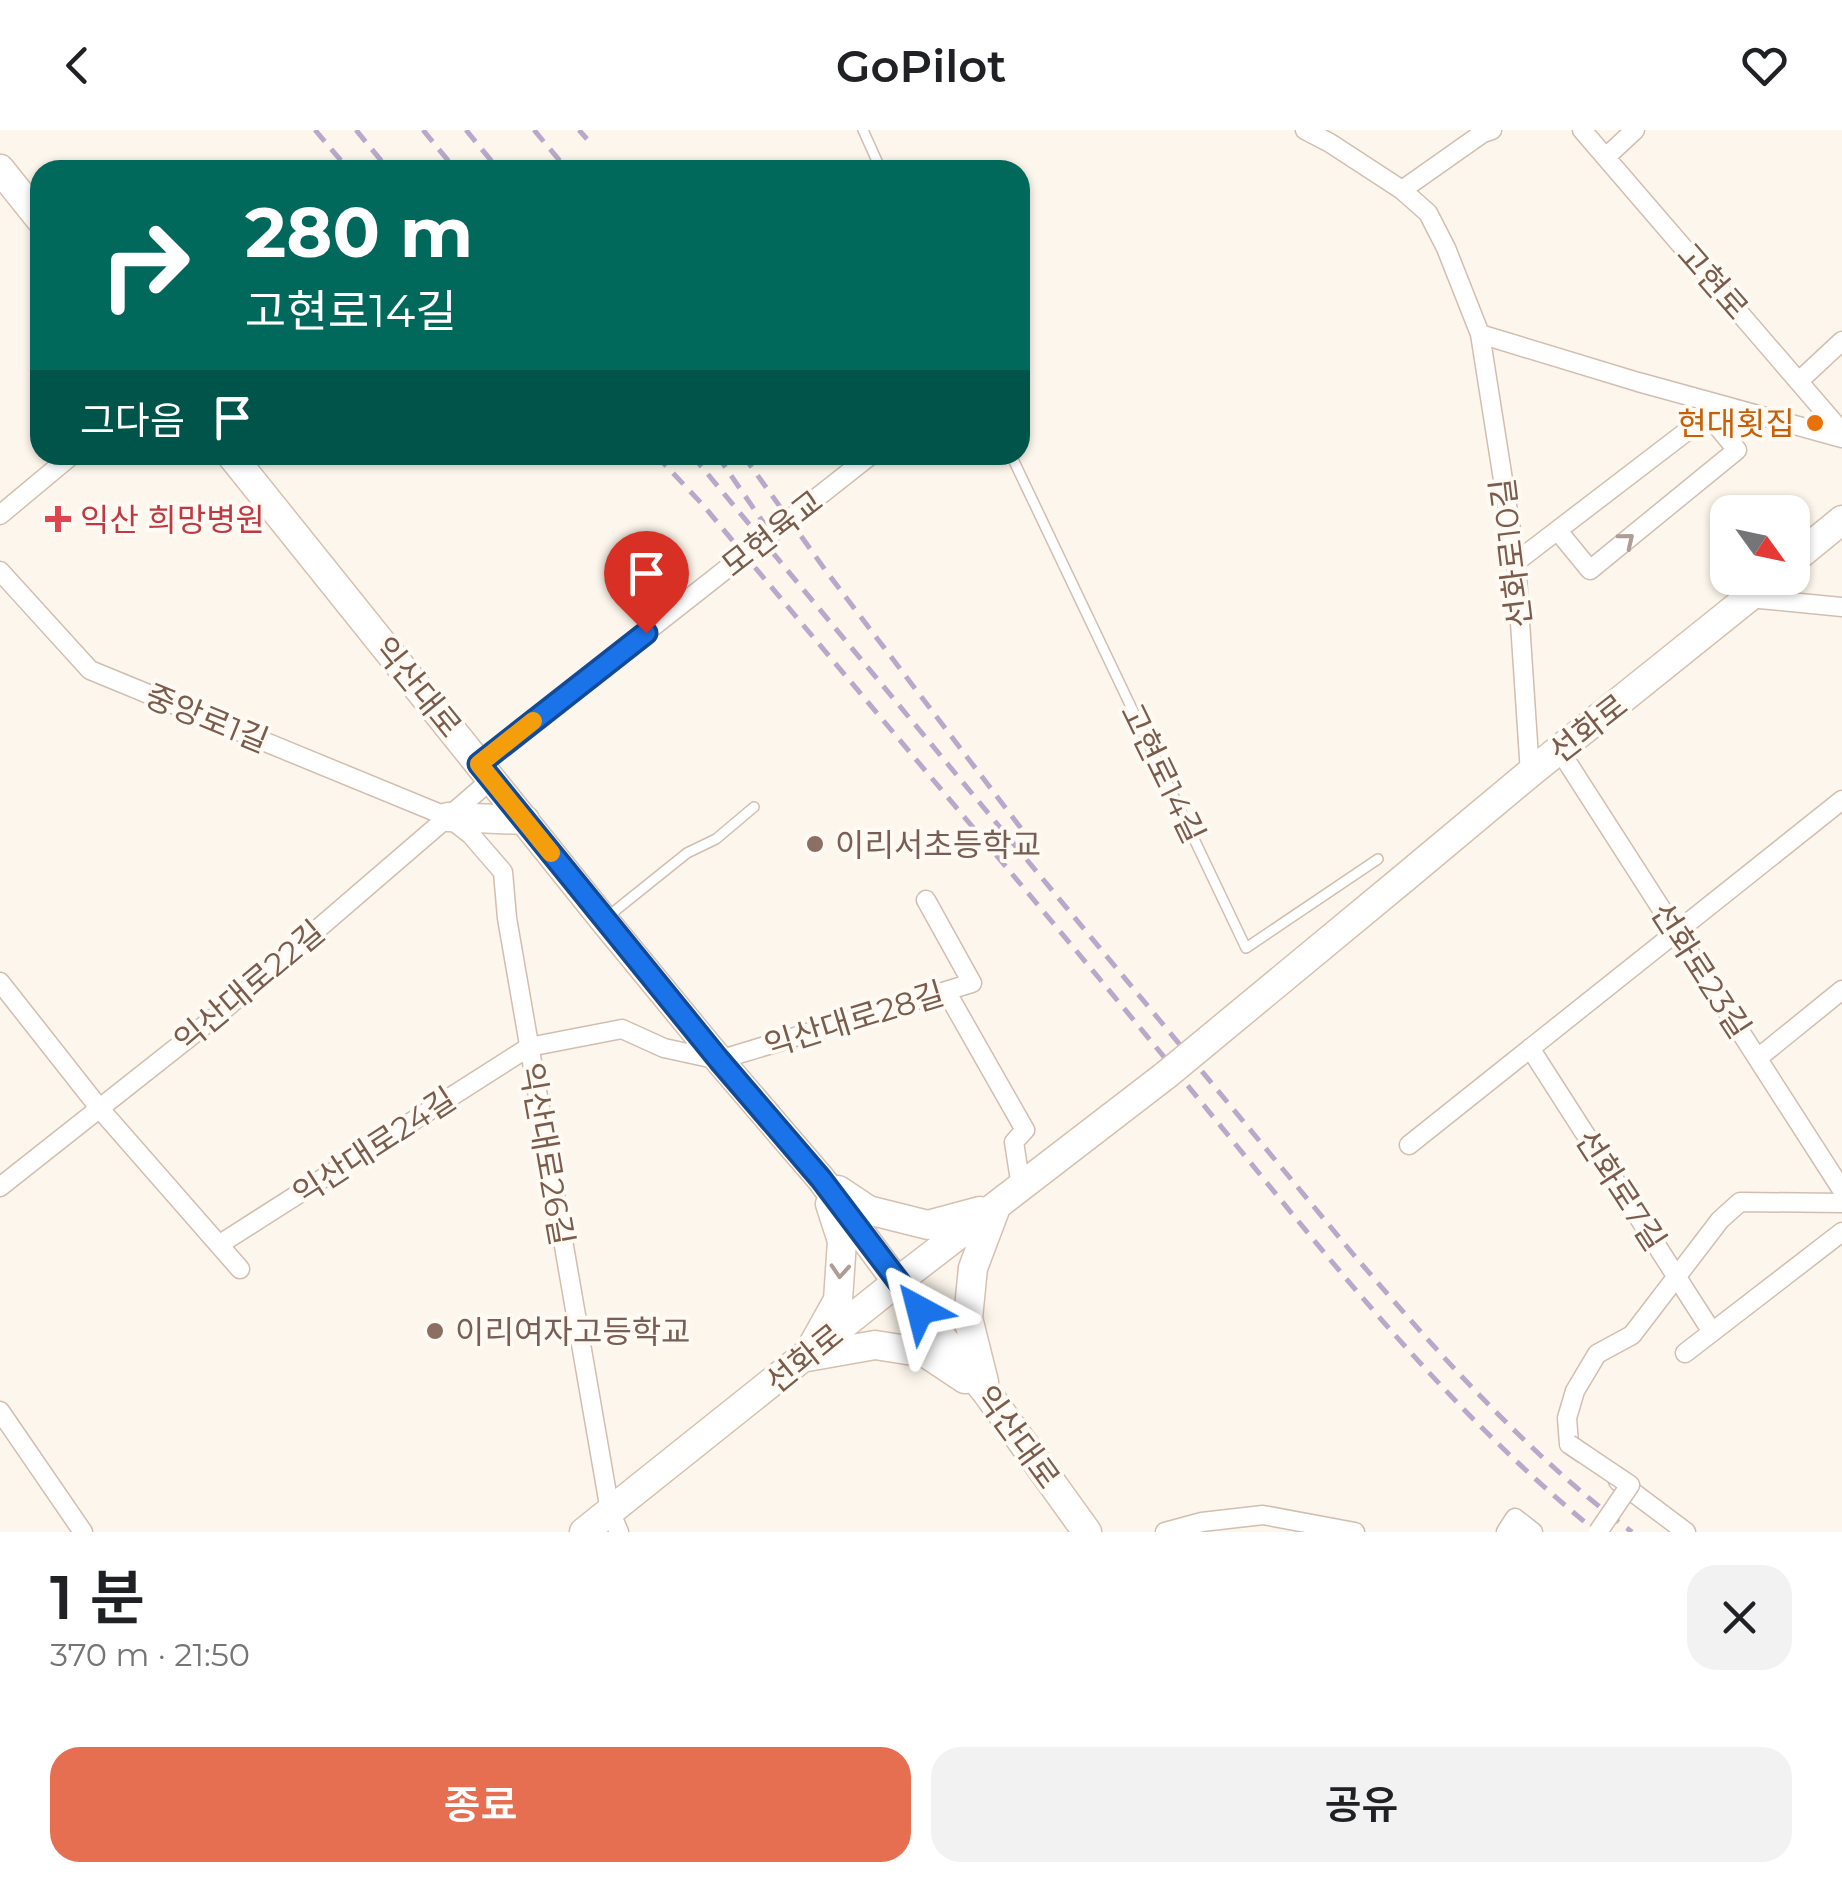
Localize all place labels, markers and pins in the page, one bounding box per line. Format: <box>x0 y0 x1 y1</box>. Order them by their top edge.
place label: 현대횟집 <box>1677 404 1795 443</box>
marker: 현대횟집 <box>1804 412 1826 434</box>
place label: 익산 희망병원 <box>80 500 265 539</box>
marker: 익산 희망병원 <box>45 506 71 532</box>
pin <box>604 531 689 634</box>
place label: 이리서초등학교 <box>835 825 1041 864</box>
marker: 이리서초등학교 <box>804 833 826 855</box>
place label: 이리여자고등학교 <box>455 1312 691 1351</box>
marker: 이리여자고등학교 <box>424 1320 446 1342</box>

